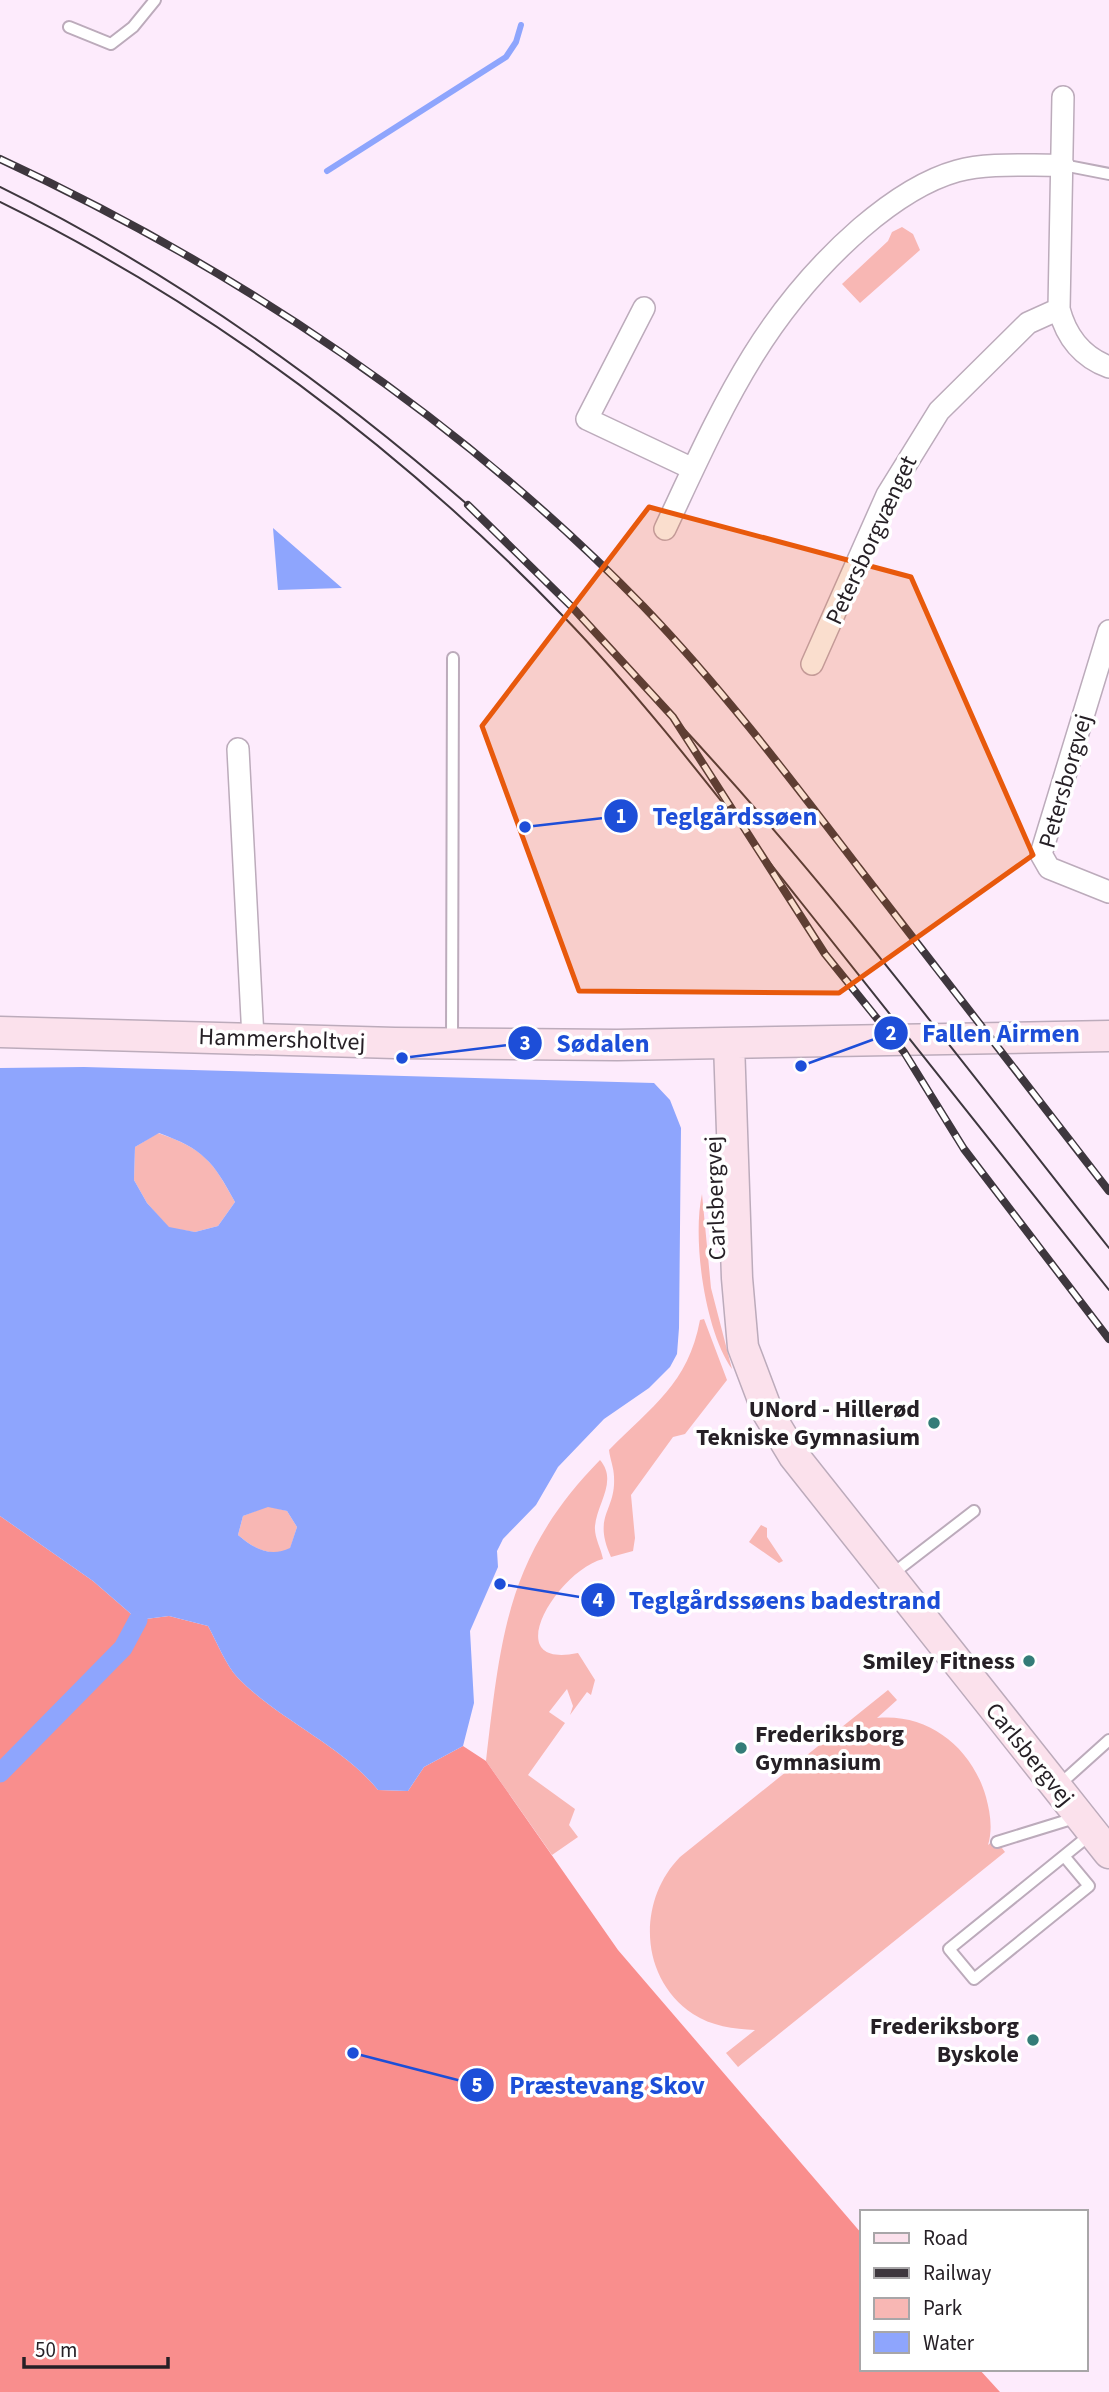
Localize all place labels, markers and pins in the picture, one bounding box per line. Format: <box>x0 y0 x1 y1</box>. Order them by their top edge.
callout: Teglgårdssøen <box>603 793 831 840</box>
callout: Fallen Airmen <box>873 1009 1094 1056</box>
callout: Sødalen <box>508 1019 664 1066</box>
place label: UNord - Hillerød Tekniske Gymnasium <box>696 1392 920 1455</box>
marker: UNord - Hillerød Tekniske Gymnasium <box>926 1415 942 1431</box>
callout: Teglgårdssøens badestrand <box>580 1576 956 1623</box>
place label: Smiley Fitness <box>862 1644 1015 1679</box>
marker: Smiley Fitness <box>1021 1653 1037 1669</box>
place label: Frederiksborg Gymnasium <box>755 1717 904 1780</box>
marker: Frederiksborg Gymnasium <box>733 1740 749 1756</box>
place label: Frederiksborg Byskole <box>870 2009 1019 2072</box>
marker: Frederiksborg Byskole <box>1025 2032 1041 2048</box>
callout: Præstevang Skov <box>460 2062 719 2109</box>

